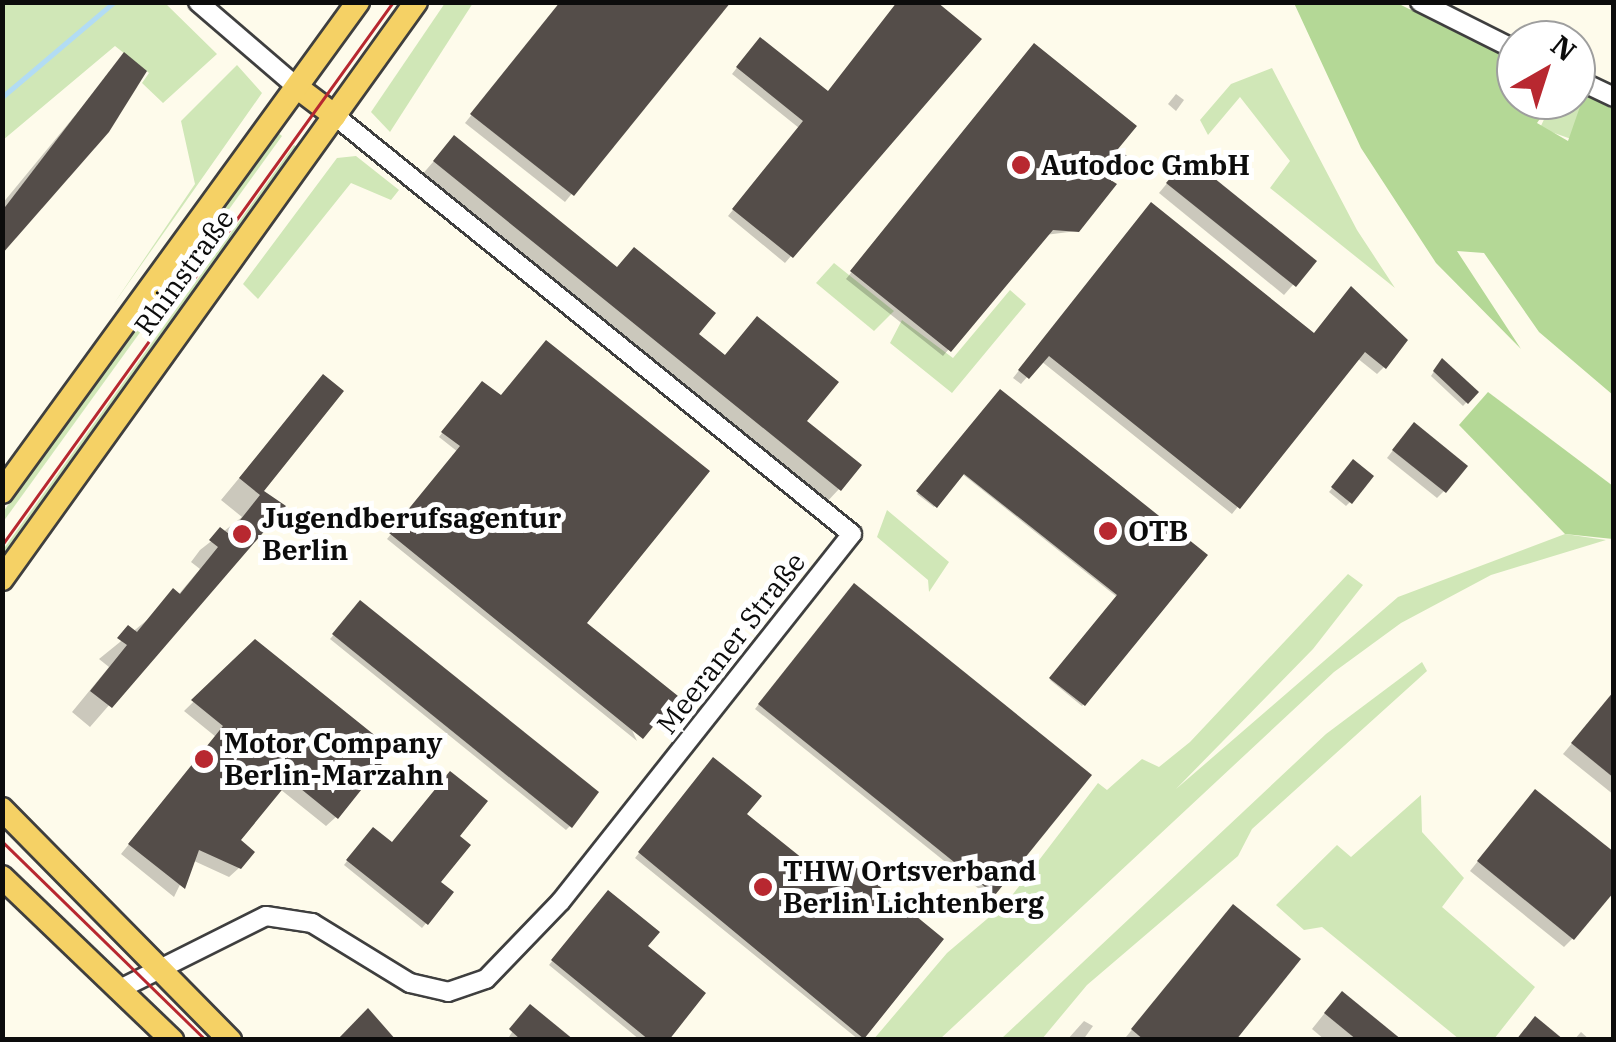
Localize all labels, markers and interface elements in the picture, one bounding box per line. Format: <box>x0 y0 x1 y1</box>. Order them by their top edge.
north arrow <box>1496 20 1596 120</box>
text: N <box>1544 27 1584 69</box>
place label: Autodoc GmbH <box>1041 148 1250 182</box>
marker: Autodoc GmbH <box>1010 154 1032 176</box>
street label: Rhinstraße <box>127 203 241 341</box>
place label: Jugendberufsagentur Berlin <box>262 501 561 567</box>
place label: OTB <box>1128 514 1188 548</box>
marker: OTB <box>1097 520 1119 542</box>
marker: Jugendberufsagentur Berlin <box>231 523 253 545</box>
street label: Meeraner Straße <box>650 546 812 740</box>
place label: Motor Company Berlin-Marzahn <box>224 726 444 792</box>
marker: Motor Company Berlin-Marzahn <box>193 748 215 770</box>
place label: THW Ortsverband Berlin Lichtenberg <box>783 854 1044 920</box>
marker: THW Ortsverband Berlin Lichtenberg <box>752 876 774 898</box>

